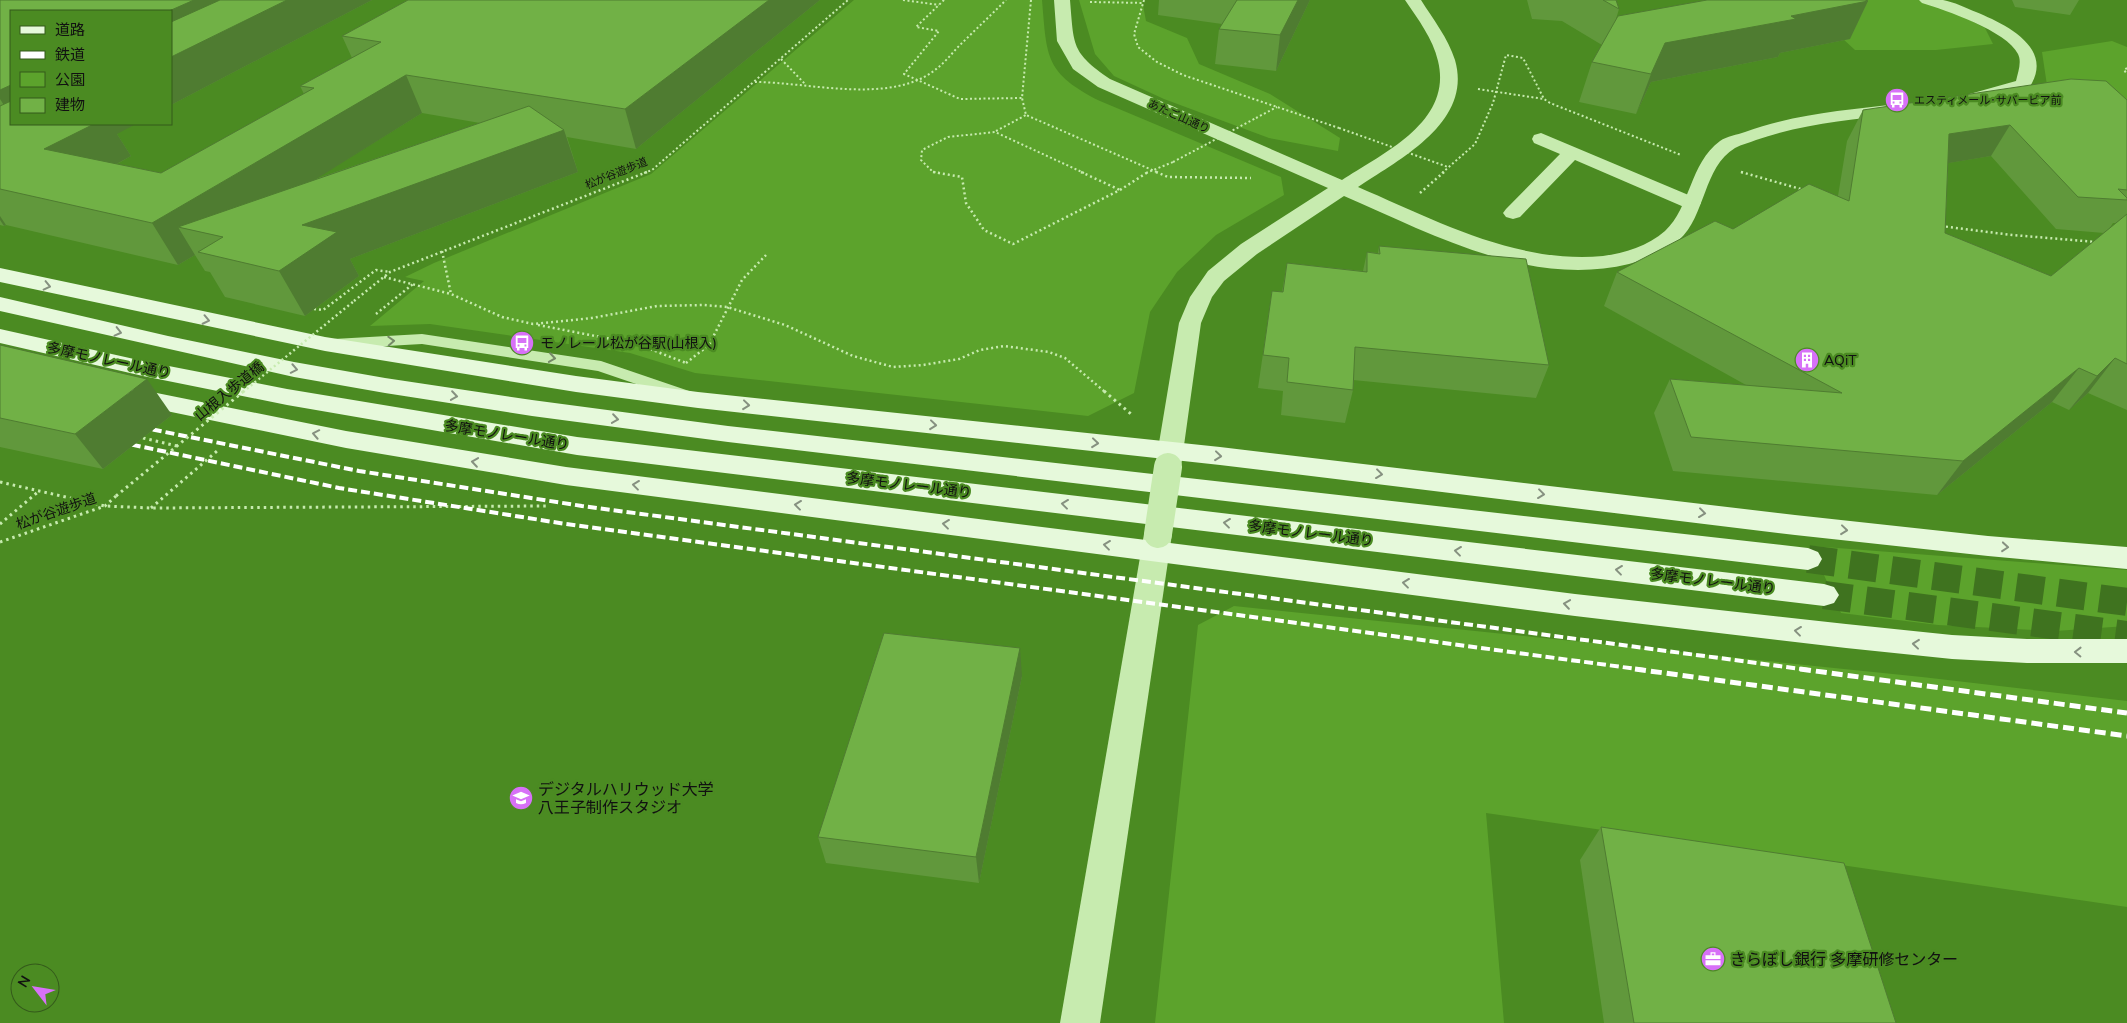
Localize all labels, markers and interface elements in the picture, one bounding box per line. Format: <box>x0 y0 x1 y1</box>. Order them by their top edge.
legend <box>10 10 172 125</box>
text: 道路 <box>55 20 85 39</box>
text: 鉄道 <box>55 45 85 64</box>
text: 公園 <box>55 70 85 89</box>
bus stop icon: エスティメール･サバービア前 <box>1884 87 1910 113</box>
place label: エスティメール･サバービア前 <box>1914 93 2061 107</box>
text: 建物 <box>55 95 85 114</box>
street label: あたご山通り <box>1146 96 1212 136</box>
street label: 松が谷遊歩道 <box>583 154 649 192</box>
one-way arrow <box>43 280 52 291</box>
one-way arrow <box>202 314 211 324</box>
one-way arrow <box>113 326 122 337</box>
bus stop icon: モノレール松が谷駅(山根入) <box>509 330 535 356</box>
place label: モノレール松が谷駅(山根入) <box>540 334 717 352</box>
one-way arrow <box>387 335 395 346</box>
street label: 多摩モノレール通り <box>46 338 172 382</box>
building icon: AQiT <box>1794 347 1820 373</box>
place label: AQiT <box>1824 351 1857 369</box>
one-way arrow <box>548 353 557 363</box>
street label: 山根入歩道橋 <box>191 358 267 424</box>
one-way arrow <box>289 364 298 374</box>
one-way arrow <box>450 390 458 401</box>
one-way arrow <box>743 399 751 410</box>
one-way arrow <box>611 413 619 424</box>
street label: 多摩モノレール通り <box>443 416 571 454</box>
one-way arrow <box>930 419 938 430</box>
one-way arrow <box>311 429 320 440</box>
one-way arrow <box>1091 437 1099 448</box>
one-way arrow <box>1214 450 1222 461</box>
one-way arrow <box>471 458 480 468</box>
street label: 多摩モノレール通り <box>845 468 973 502</box>
one-way arrow <box>1376 468 1384 479</box>
one-way arrow <box>632 480 640 491</box>
one-way arrow <box>1537 488 1545 499</box>
street label: 松が谷遊歩道 <box>13 489 99 533</box>
one-way arrow <box>1061 499 1069 510</box>
one-way arrow <box>793 500 801 511</box>
one-way arrow <box>1698 507 1706 518</box>
street label: 多摩モノレール通り <box>1247 516 1375 550</box>
one-way arrow <box>1222 518 1230 529</box>
one-way arrow <box>942 519 950 530</box>
one-way arrow <box>1840 524 1848 535</box>
one-way arrow <box>1103 540 1111 551</box>
one-way arrow <box>2002 542 2010 553</box>
one-way arrow <box>1453 546 1461 557</box>
street label: 多摩モノレール通り <box>1649 564 1777 598</box>
one-way arrow <box>1615 565 1623 576</box>
one-way arrow <box>1401 578 1410 588</box>
one-way arrow <box>1562 599 1570 610</box>
one-way arrow <box>1793 626 1801 637</box>
one-way arrow <box>1912 639 1920 650</box>
one-way arrow <box>2074 647 2082 657</box>
place label: デジタルハリウッド大学 八王子制作スタジオ <box>538 779 714 817</box>
school or university icon: デジタルハリウッド大学 八王子制作スタジオ <box>508 785 534 811</box>
office icon: きらぼし銀行 多摩研修センター <box>1700 946 1726 972</box>
place label: きらぼし銀行 多摩研修センター <box>1730 949 1958 969</box>
north arrow <box>10 963 60 1013</box>
text: N <box>13 972 34 990</box>

